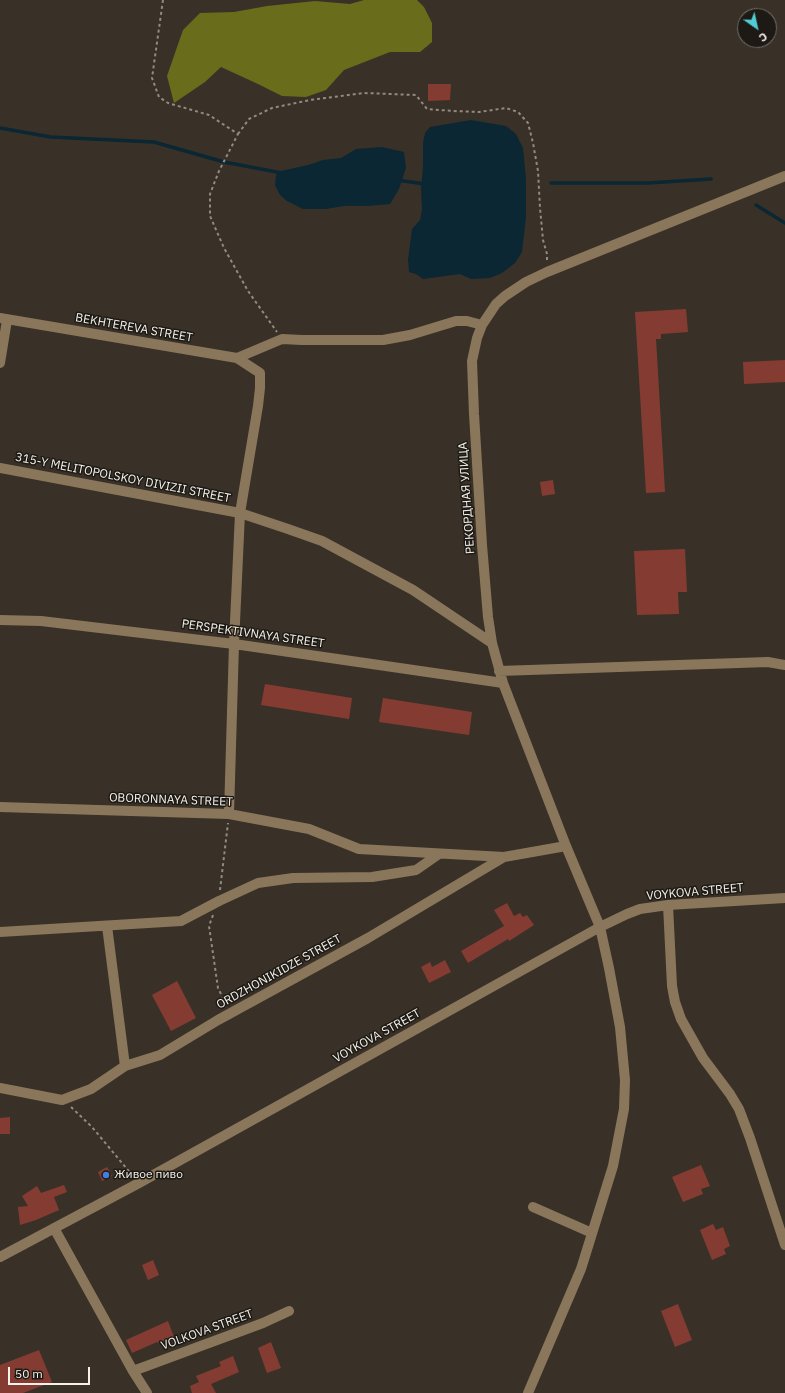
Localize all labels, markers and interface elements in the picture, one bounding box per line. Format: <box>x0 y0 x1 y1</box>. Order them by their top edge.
north arrow <box>737 8 777 48</box>
text: С <box>756 29 770 45</box>
street label: BEKHTEREVA STREET <box>74 311 194 345</box>
street label: РЕКОРДНАЯ УЛИЦА <box>456 442 478 554</box>
street label: 315-Y MELITOPOLSKOY DIVIZII STREET <box>14 450 232 506</box>
street label: PERSPEKTIVNAYA STREET <box>181 617 325 651</box>
street label: OBORONNAYA STREET <box>109 791 233 809</box>
street label: VOYKOVA STREET <box>646 881 744 903</box>
street label: ORDZHONIKIDZE STREET <box>214 932 344 1012</box>
street label: VOYKOVA STREET <box>331 1006 423 1066</box>
place label: Живое пиво <box>114 1168 183 1182</box>
marker: Живое пиво <box>101 1170 111 1180</box>
street label: VOLKOVA STREET <box>159 1307 255 1353</box>
scale bar <box>10 1359 92 1385</box>
text: 50 m <box>15 1366 43 1381</box>

